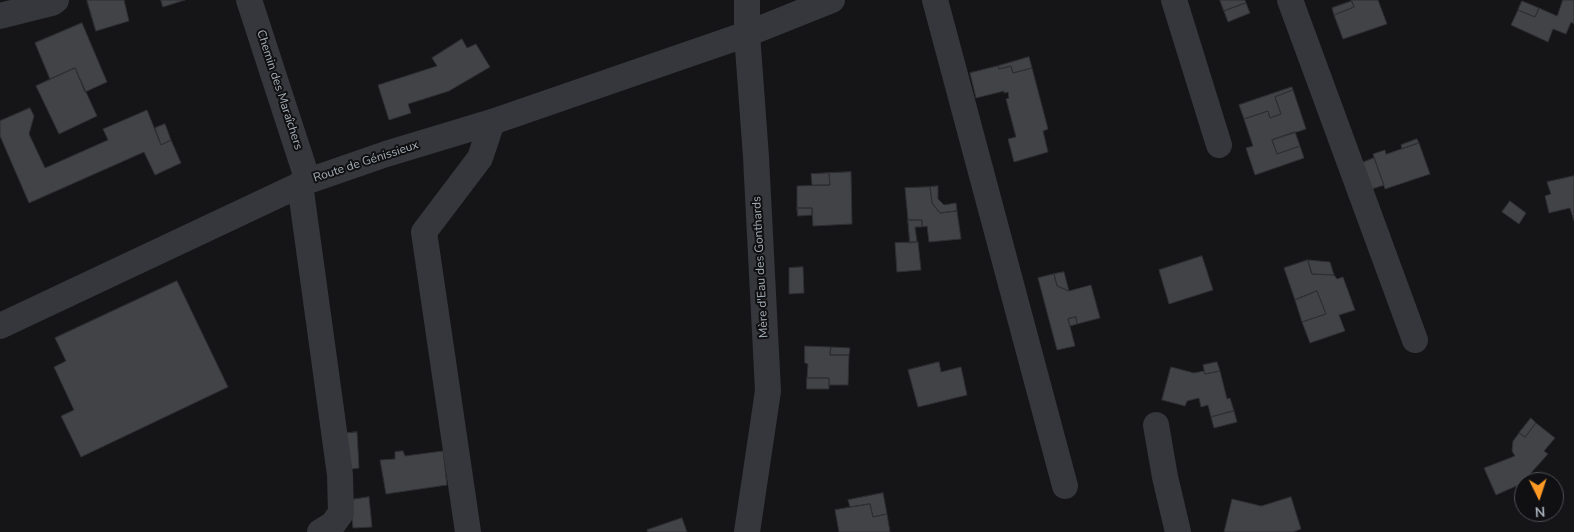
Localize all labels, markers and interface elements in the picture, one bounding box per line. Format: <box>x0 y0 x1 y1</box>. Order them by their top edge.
street label: Chemin des Maraîchers <box>253 28 305 152</box>
street label: Route de Génissieux <box>312 138 420 186</box>
street label: Mère d'Eau des Gonthards <box>750 196 772 338</box>
north arrow <box>1514 472 1564 522</box>
text: N <box>1534 502 1546 521</box>

